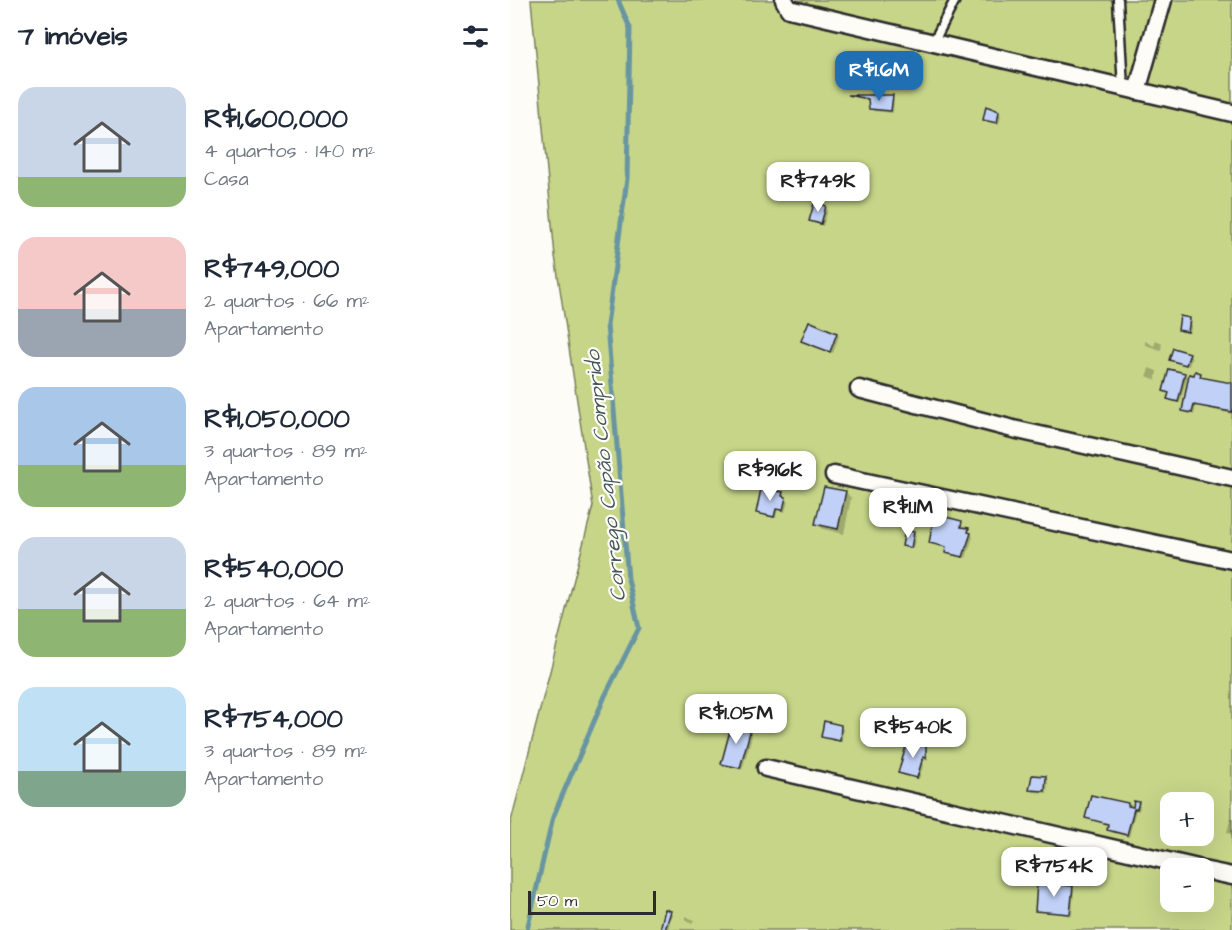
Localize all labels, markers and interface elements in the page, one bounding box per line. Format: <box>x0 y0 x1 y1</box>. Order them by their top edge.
text: 7 imóveis <box>18 18 128 54</box>
icon: filters <box>459 20 492 53</box>
pin: R$1.6M <box>830 51 928 102</box>
text: R$1.6M <box>849 56 909 84</box>
text: R$1,600,000 <box>204 101 348 137</box>
icon: home <box>66 111 138 183</box>
text: 4 quartos · 140 m² <box>204 137 375 165</box>
pin: R$749K <box>769 162 867 213</box>
text: Casa <box>204 165 249 193</box>
text: R$749K <box>781 167 855 195</box>
text: R$749,000 <box>204 251 339 287</box>
icon: home <box>66 261 138 333</box>
text: 2 quartos · 66 m² <box>204 287 369 315</box>
text: Apartamento <box>204 315 323 343</box>
water label: Corrego Capão Comprido <box>578 347 634 603</box>
text: R$1,050,000 <box>204 401 350 437</box>
icon: home <box>66 411 138 483</box>
text: 3 quartos · 89 m² <box>204 437 367 465</box>
pin: R$916K <box>721 451 819 502</box>
text: R$916K <box>738 456 802 484</box>
text: Apartamento <box>204 465 323 493</box>
pin: R$1.1M <box>859 488 957 539</box>
text: R$1.1M <box>883 493 933 521</box>
text: R$540,000 <box>204 551 343 587</box>
icon: home <box>66 561 138 633</box>
text: 2 quartos · 64 m² <box>204 587 371 615</box>
text: Apartamento <box>204 615 323 643</box>
pin: R$1.05M <box>681 694 791 745</box>
text: R$1.05M <box>699 699 773 727</box>
text: R$754,000 <box>204 701 343 737</box>
pin: R$540K <box>864 708 962 759</box>
icon: home <box>66 711 138 783</box>
text: R$540K <box>874 713 952 741</box>
text: 3 quartos · 89 m² <box>204 737 367 765</box>
text: Apartamento <box>204 765 323 793</box>
map controls <box>1160 792 1214 912</box>
button: + <box>1160 792 1214 846</box>
pin: R$754K <box>1005 847 1103 898</box>
text: R$754K <box>1015 852 1093 880</box>
button: − <box>1160 858 1214 912</box>
scale bar <box>528 888 656 916</box>
text: 50 m <box>537 890 577 912</box>

